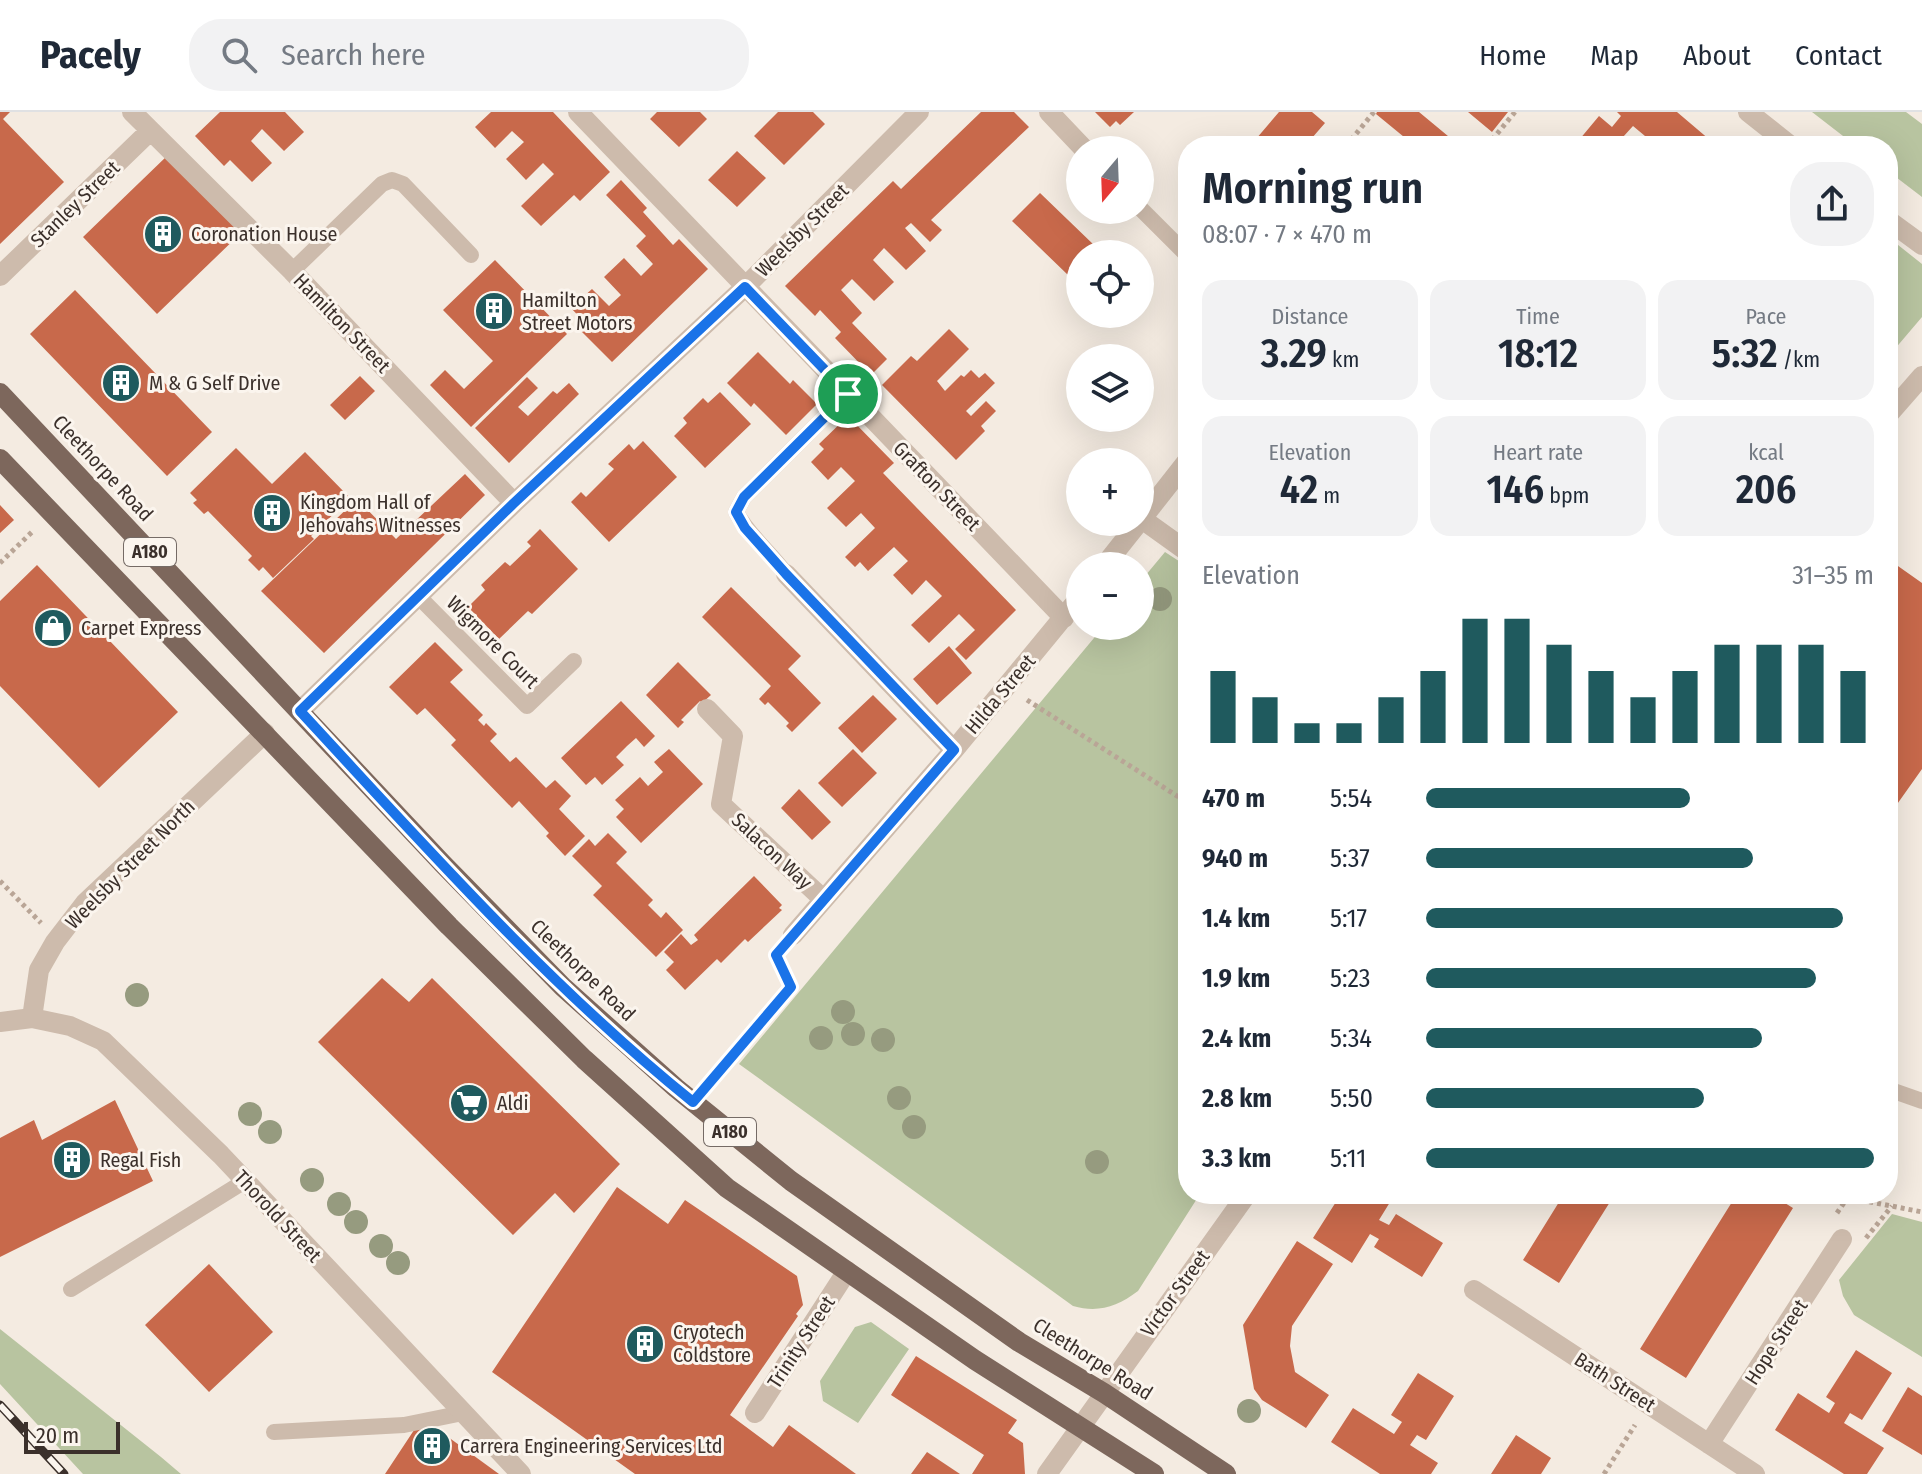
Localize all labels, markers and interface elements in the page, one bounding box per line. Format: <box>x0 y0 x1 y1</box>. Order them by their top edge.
search box <box>189 19 749 91</box>
text: Pacely <box>40 32 141 78</box>
icon: search <box>217 33 261 77</box>
text: Search here <box>281 37 425 73</box>
text: Home <box>1479 39 1546 72</box>
text: Map <box>1590 39 1639 72</box>
text: About <box>1683 39 1751 72</box>
text: Contact <box>1795 39 1882 72</box>
north arrow <box>1066 136 1154 224</box>
map controls <box>1066 136 1154 640</box>
street label: Stanley Street <box>25 155 125 252</box>
text: Morning run <box>1202 162 1423 215</box>
button: share <box>1790 162 1874 246</box>
street label: Weelsby Street <box>750 178 854 282</box>
building icon: Coronation House <box>142 213 184 255</box>
text: 08:07 · 7 × 470 m <box>1202 219 1372 250</box>
place label: Coronation House <box>191 222 337 246</box>
button: locate <box>1066 240 1154 328</box>
street label: Hamilton Street <box>289 268 396 378</box>
place label: Hamilton Street Motors <box>522 288 633 335</box>
building icon: Hamilton Street Motors <box>473 290 515 332</box>
text: Distance <box>1271 303 1349 330</box>
text: Time <box>1516 303 1560 330</box>
text: Pace <box>1745 303 1787 330</box>
text: 3.29 <box>1261 330 1327 378</box>
text: 18:12 <box>1498 330 1578 378</box>
text: 5:32 <box>1712 330 1778 378</box>
button: layers <box>1066 344 1154 432</box>
text: km <box>1327 346 1359 373</box>
text: /km <box>1778 346 1820 373</box>
pin <box>814 360 882 428</box>
building icon: M & G Self Drive <box>100 362 142 404</box>
place label: M & G Self Drive <box>149 371 280 395</box>
icon: arrive <box>826 372 870 416</box>
street label: Cleethorpe Road <box>48 410 158 526</box>
street label: Grafton Street <box>888 436 986 536</box>
text: Elevation <box>1269 439 1351 466</box>
text: Heart rate <box>1493 439 1583 466</box>
text: kcal <box>1748 439 1784 466</box>
button: + <box>1066 448 1154 536</box>
text: 42 <box>1280 466 1318 514</box>
text: 146 <box>1486 466 1544 514</box>
text: 206 <box>1736 466 1796 514</box>
text: m <box>1318 482 1340 509</box>
text: bpm <box>1544 482 1590 509</box>
place label: Kingdom Hall of Jehovahs Witnesses <box>300 490 461 537</box>
building icon: Kingdom Hall of Jehovahs Witnesses <box>251 492 293 534</box>
road number: A180 <box>124 538 176 566</box>
button: − <box>1066 552 1154 640</box>
text: Elevation <box>1202 560 1300 591</box>
text: 31–35 m <box>1792 560 1874 591</box>
street label: Wigmore Court <box>442 591 544 693</box>
shop icon: Carpet Express <box>32 607 74 649</box>
place label: Carpet Express <box>81 616 201 640</box>
street label: Hilda Street <box>960 649 1041 739</box>
text: 470 m <box>1202 783 1265 814</box>
text: 5:54 <box>1330 783 1372 814</box>
street label: Weelsby Street North <box>60 794 200 934</box>
street label: Salacon Way <box>727 808 817 894</box>
text: 940 m <box>1202 843 1268 874</box>
text: 5:37 <box>1330 843 1370 874</box>
text: 1.4 km <box>1202 903 1270 934</box>
text: 5:17 <box>1330 903 1367 934</box>
street label: Cleethorpe Road <box>526 914 640 1026</box>
text: 1.9 km <box>1202 963 1270 994</box>
text: 5:23 <box>1330 963 1371 994</box>
text: 2.4 km <box>1202 1023 1271 1054</box>
text: 5:34 <box>1330 1023 1372 1054</box>
supermarket icon: Aldi <box>448 1082 490 1124</box>
text: 2.8 km <box>1202 1083 1272 1114</box>
text: 5:50 <box>1330 1083 1373 1114</box>
place label: Aldi <box>497 1091 528 1115</box>
road number: A180 <box>704 1118 756 1146</box>
building icon: Regal Fish <box>51 1139 93 1181</box>
text: 3.3 km <box>1202 1143 1271 1174</box>
text: 5:11 <box>1330 1143 1366 1174</box>
place label: Regal Fish <box>100 1148 181 1172</box>
street label: Thorold Street <box>229 1165 327 1267</box>
street label: Victor Street <box>1135 1245 1215 1341</box>
street label: Trinity Street <box>762 1291 840 1393</box>
street label: Hope Street <box>1740 1294 1813 1389</box>
street label: Cleethorpe Road <box>1029 1313 1157 1405</box>
place label: Cryotech Coldstore <box>673 1320 751 1367</box>
building icon: Cryotech Coldstore <box>624 1323 666 1365</box>
street label: Bath Street <box>1570 1347 1660 1417</box>
scale bar <box>24 1418 120 1454</box>
text: 20 m <box>36 1422 79 1449</box>
building icon: Carrera Engineering Services Ltd <box>411 1425 453 1467</box>
place label: Carrera Engineering Services Ltd <box>460 1434 722 1458</box>

